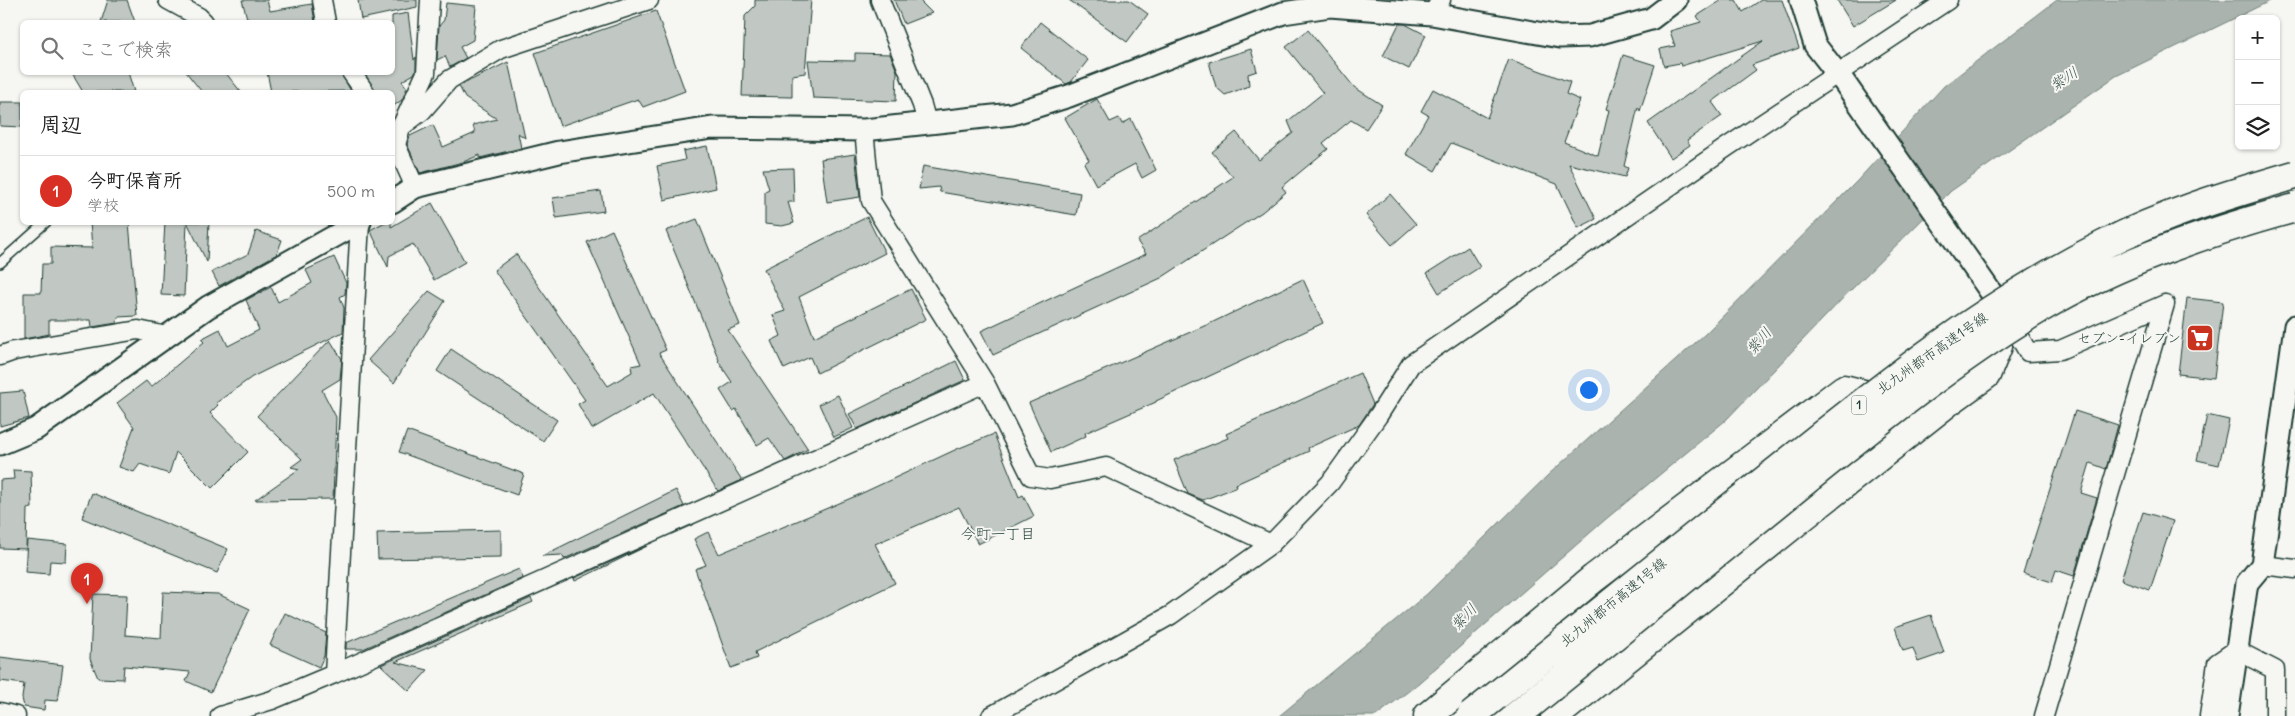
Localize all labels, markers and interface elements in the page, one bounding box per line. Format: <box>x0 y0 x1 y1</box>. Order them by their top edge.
map controls <box>2235 15 2280 150</box>
button: + <box>2235 15 2280 60</box>
search box <box>20 20 395 75</box>
icon: search <box>38 34 66 62</box>
text: ここで検索 <box>78 37 173 61</box>
button: − <box>2235 60 2280 105</box>
water label: 紫川 <box>2046 62 2081 95</box>
button: layers <box>2235 105 2280 150</box>
text: 周辺 <box>40 111 82 138</box>
text: 今町保育所 <box>87 168 182 192</box>
text: 1 <box>53 181 59 201</box>
text: 500 m <box>327 181 375 201</box>
text: 学校 <box>87 195 119 215</box>
street label: 北九州都市高速1号線 <box>1873 308 1991 398</box>
water label: 紫川 <box>1742 323 1776 358</box>
supermarket icon: セブン-イレブン <box>2185 323 2215 353</box>
place label: セブン-イレブン <box>2077 329 2181 347</box>
your location <box>1576 377 1602 403</box>
road number: 1 <box>1852 396 1866 414</box>
district label: 今町一丁目 <box>960 524 1036 543</box>
street label: 北九州都市高速1号線 <box>1556 554 1670 650</box>
pin: 1 <box>71 563 103 604</box>
water label: 紫川 <box>1446 599 1481 634</box>

